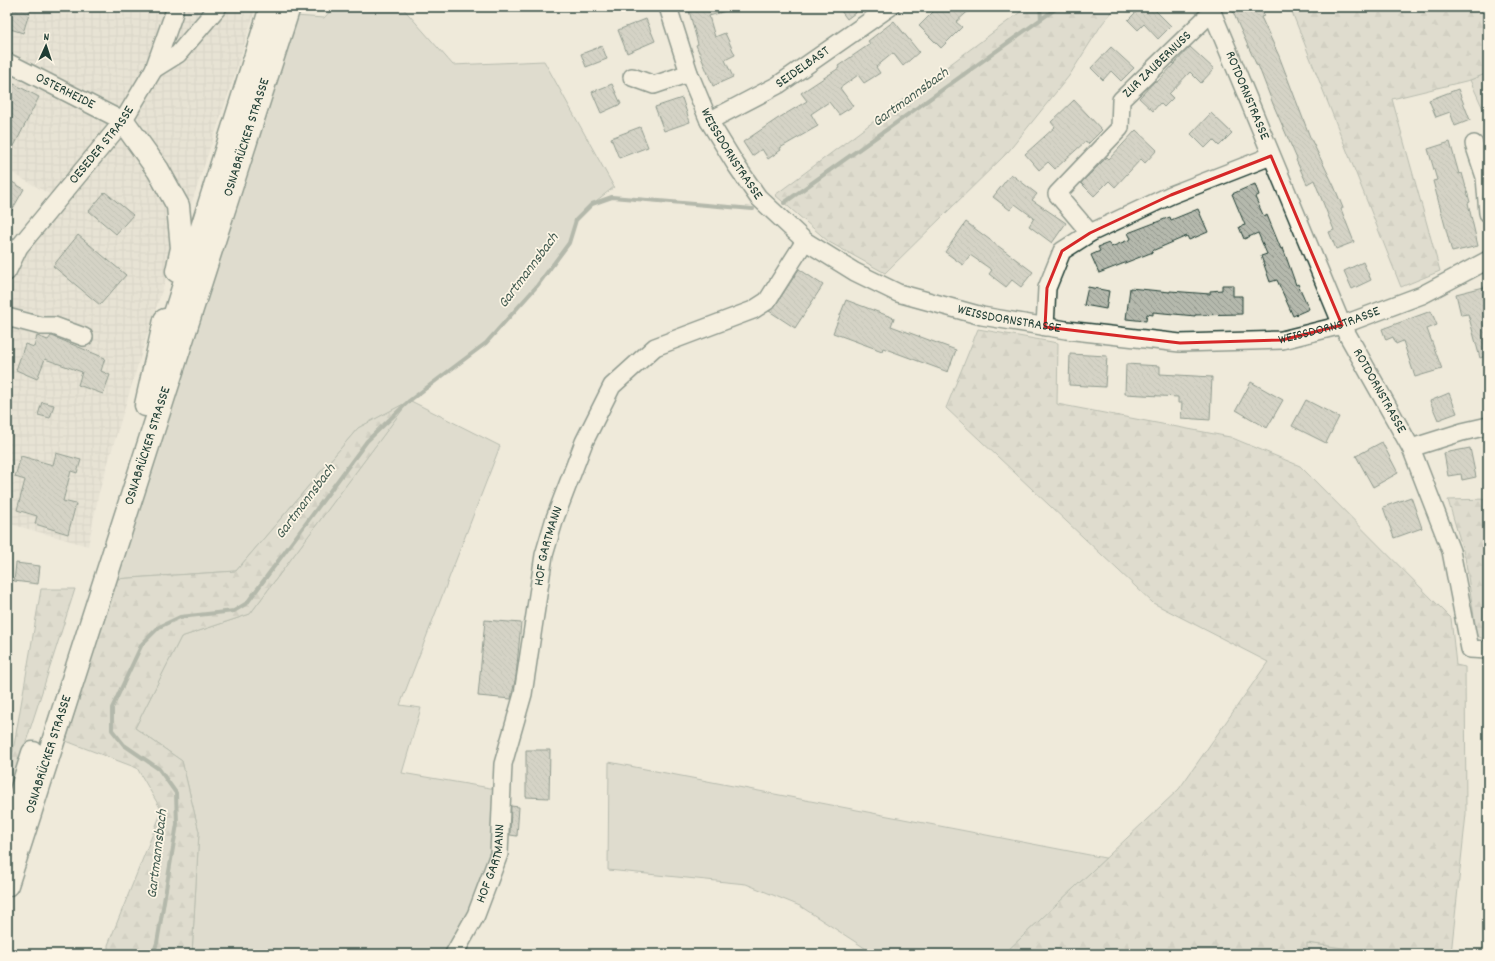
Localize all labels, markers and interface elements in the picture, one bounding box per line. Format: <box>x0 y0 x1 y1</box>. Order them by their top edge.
north arrow <box>26 26 66 66</box>
street label: ZUR ZAUBERNUSS <box>1118 27 1197 103</box>
text: N <box>43 30 50 46</box>
street label: SEIDELBAST <box>771 42 834 94</box>
street label: ROTDORNSTRASSE <box>1219 48 1274 144</box>
water label: Gartmannsbach <box>868 62 955 133</box>
street label: OSTERHEIDE <box>32 68 99 115</box>
street label: OSNABRÜCKER STRASSE <box>219 75 276 199</box>
street label: OESEDER STRASSE <box>64 102 140 189</box>
street label: WEISSDORNSTRASSE <box>695 105 768 205</box>
water label: Gartmannsbach <box>493 228 565 313</box>
street label: WEISSDORNSTRASSE <box>955 300 1063 339</box>
street label: WEISSDORNSTRASSE <box>1276 301 1383 351</box>
street label: ROTDORNSTRASSE <box>1347 345 1411 438</box>
street label: OSNABRÜCKER STRASSE <box>120 384 177 508</box>
water label: Gartmannsbach <box>270 459 342 544</box>
street label: HOF GARTMANN <box>529 503 569 587</box>
street label: OSNABRÜCKER STRASSE <box>21 692 77 816</box>
water label: Gartmannsbach <box>142 807 175 900</box>
street label: HOF GARTMANN <box>471 824 510 906</box>

